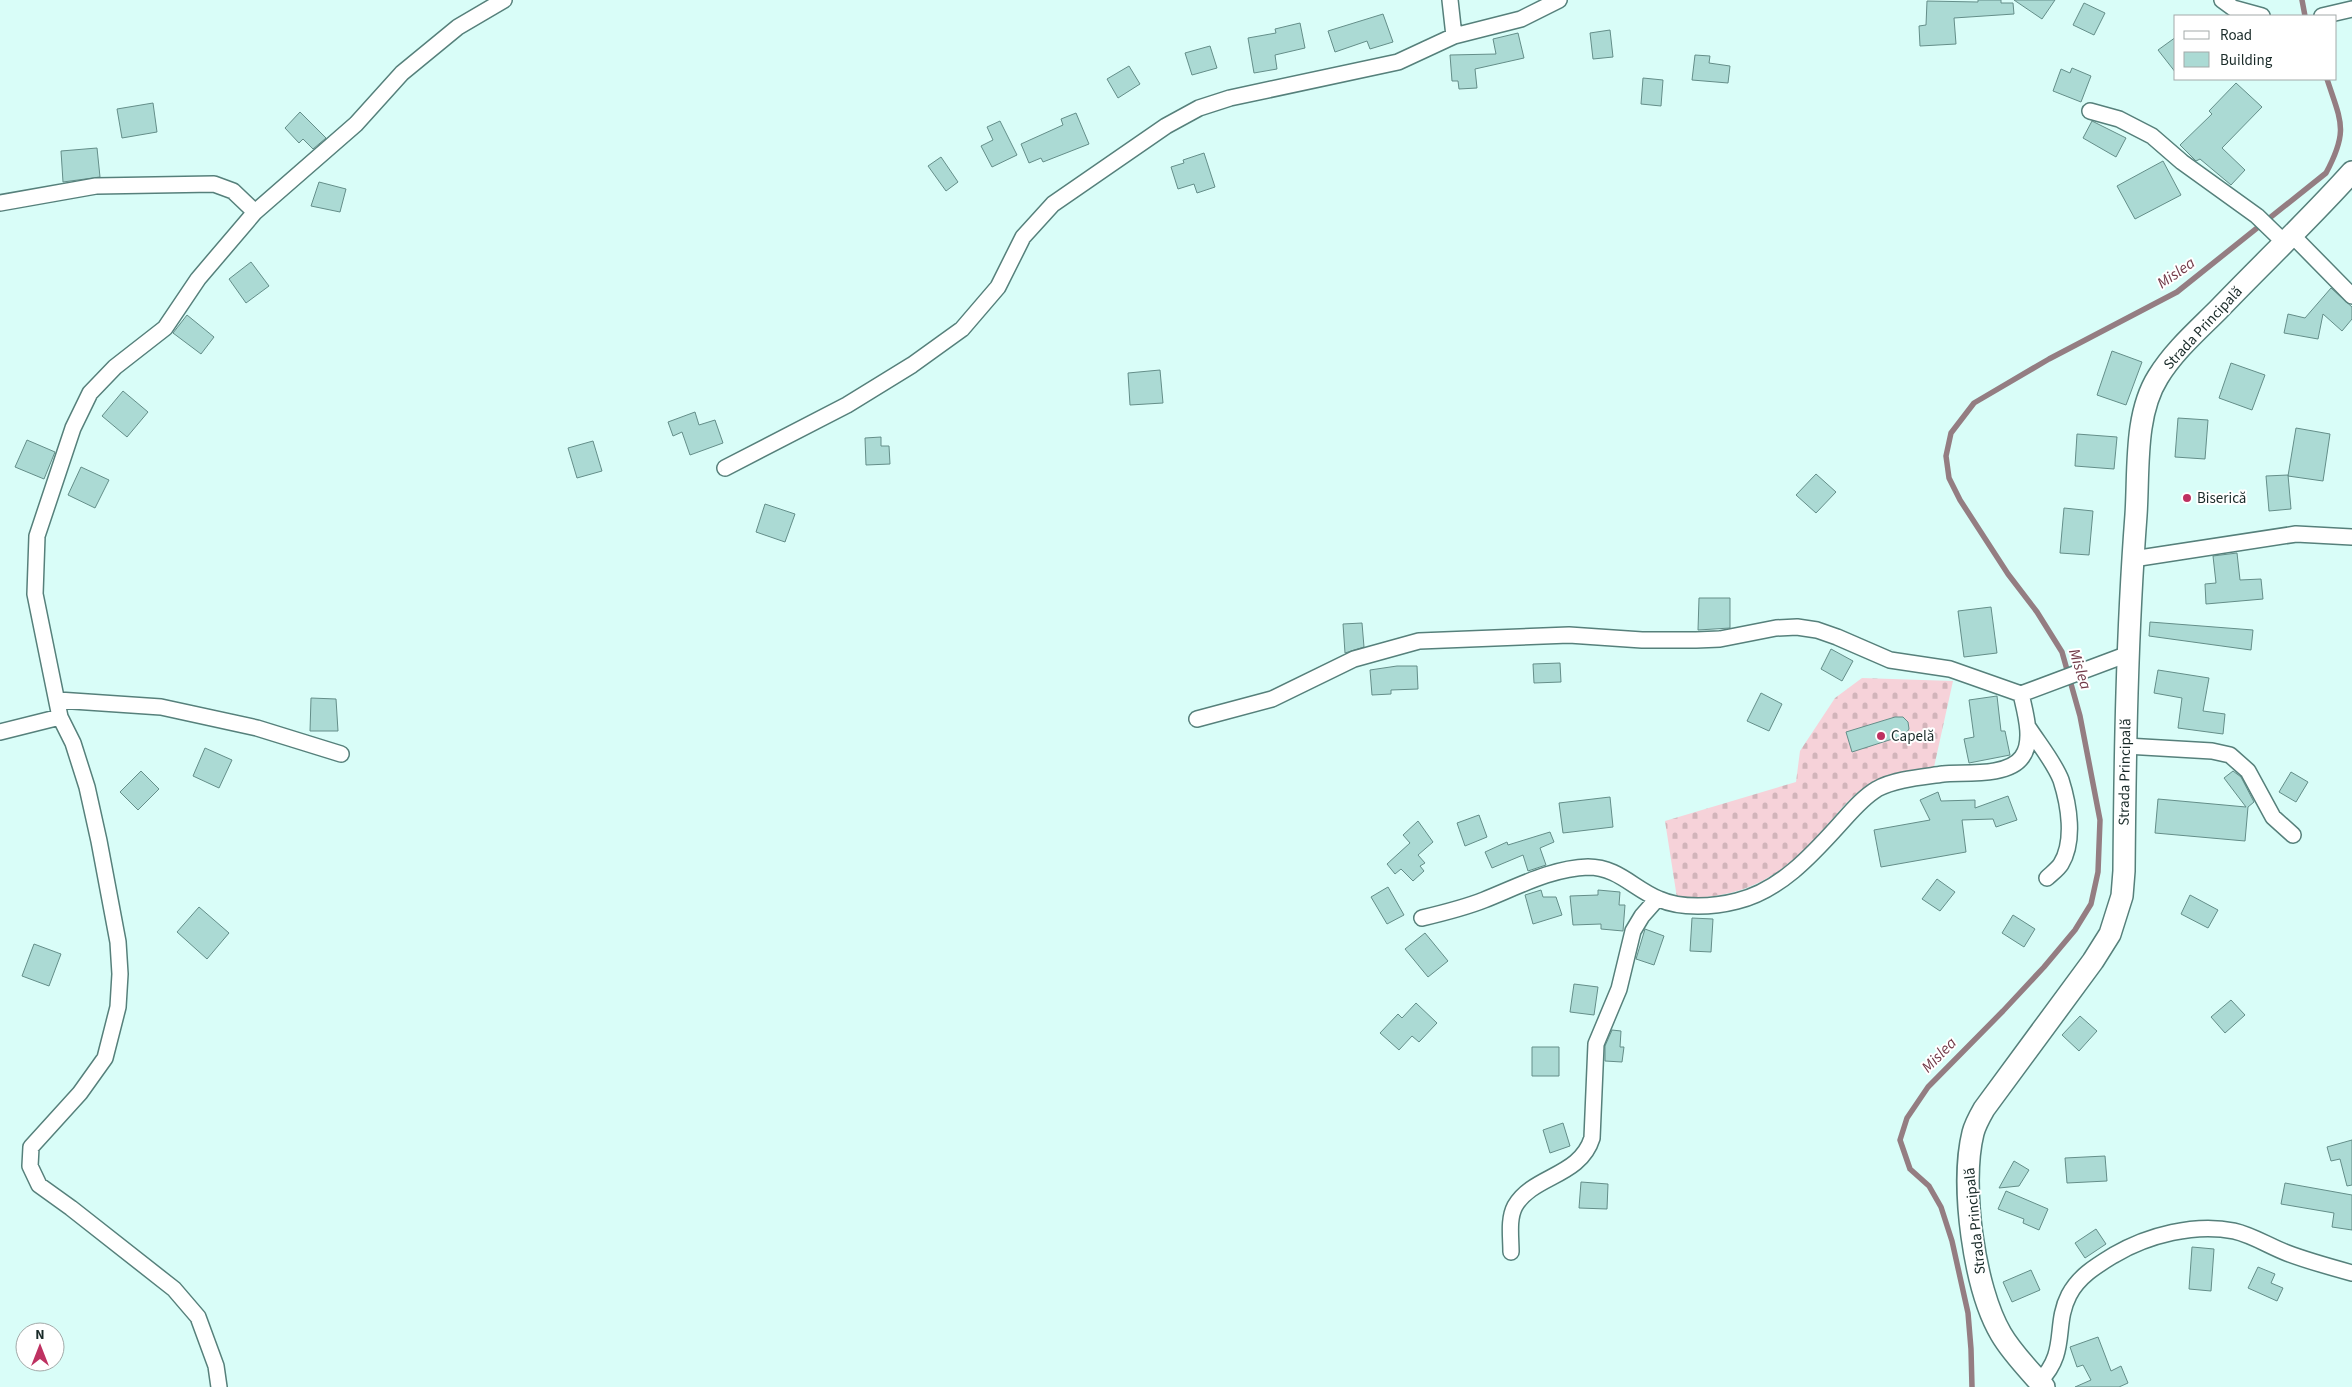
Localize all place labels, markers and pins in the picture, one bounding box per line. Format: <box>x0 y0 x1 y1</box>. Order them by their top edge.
place label: Biserică <box>2197 488 2246 509</box>
marker: Biserică <box>2181 492 2193 504</box>
place label: Capelă <box>1891 726 1934 747</box>
marker: Capelă <box>1875 730 1887 742</box>

